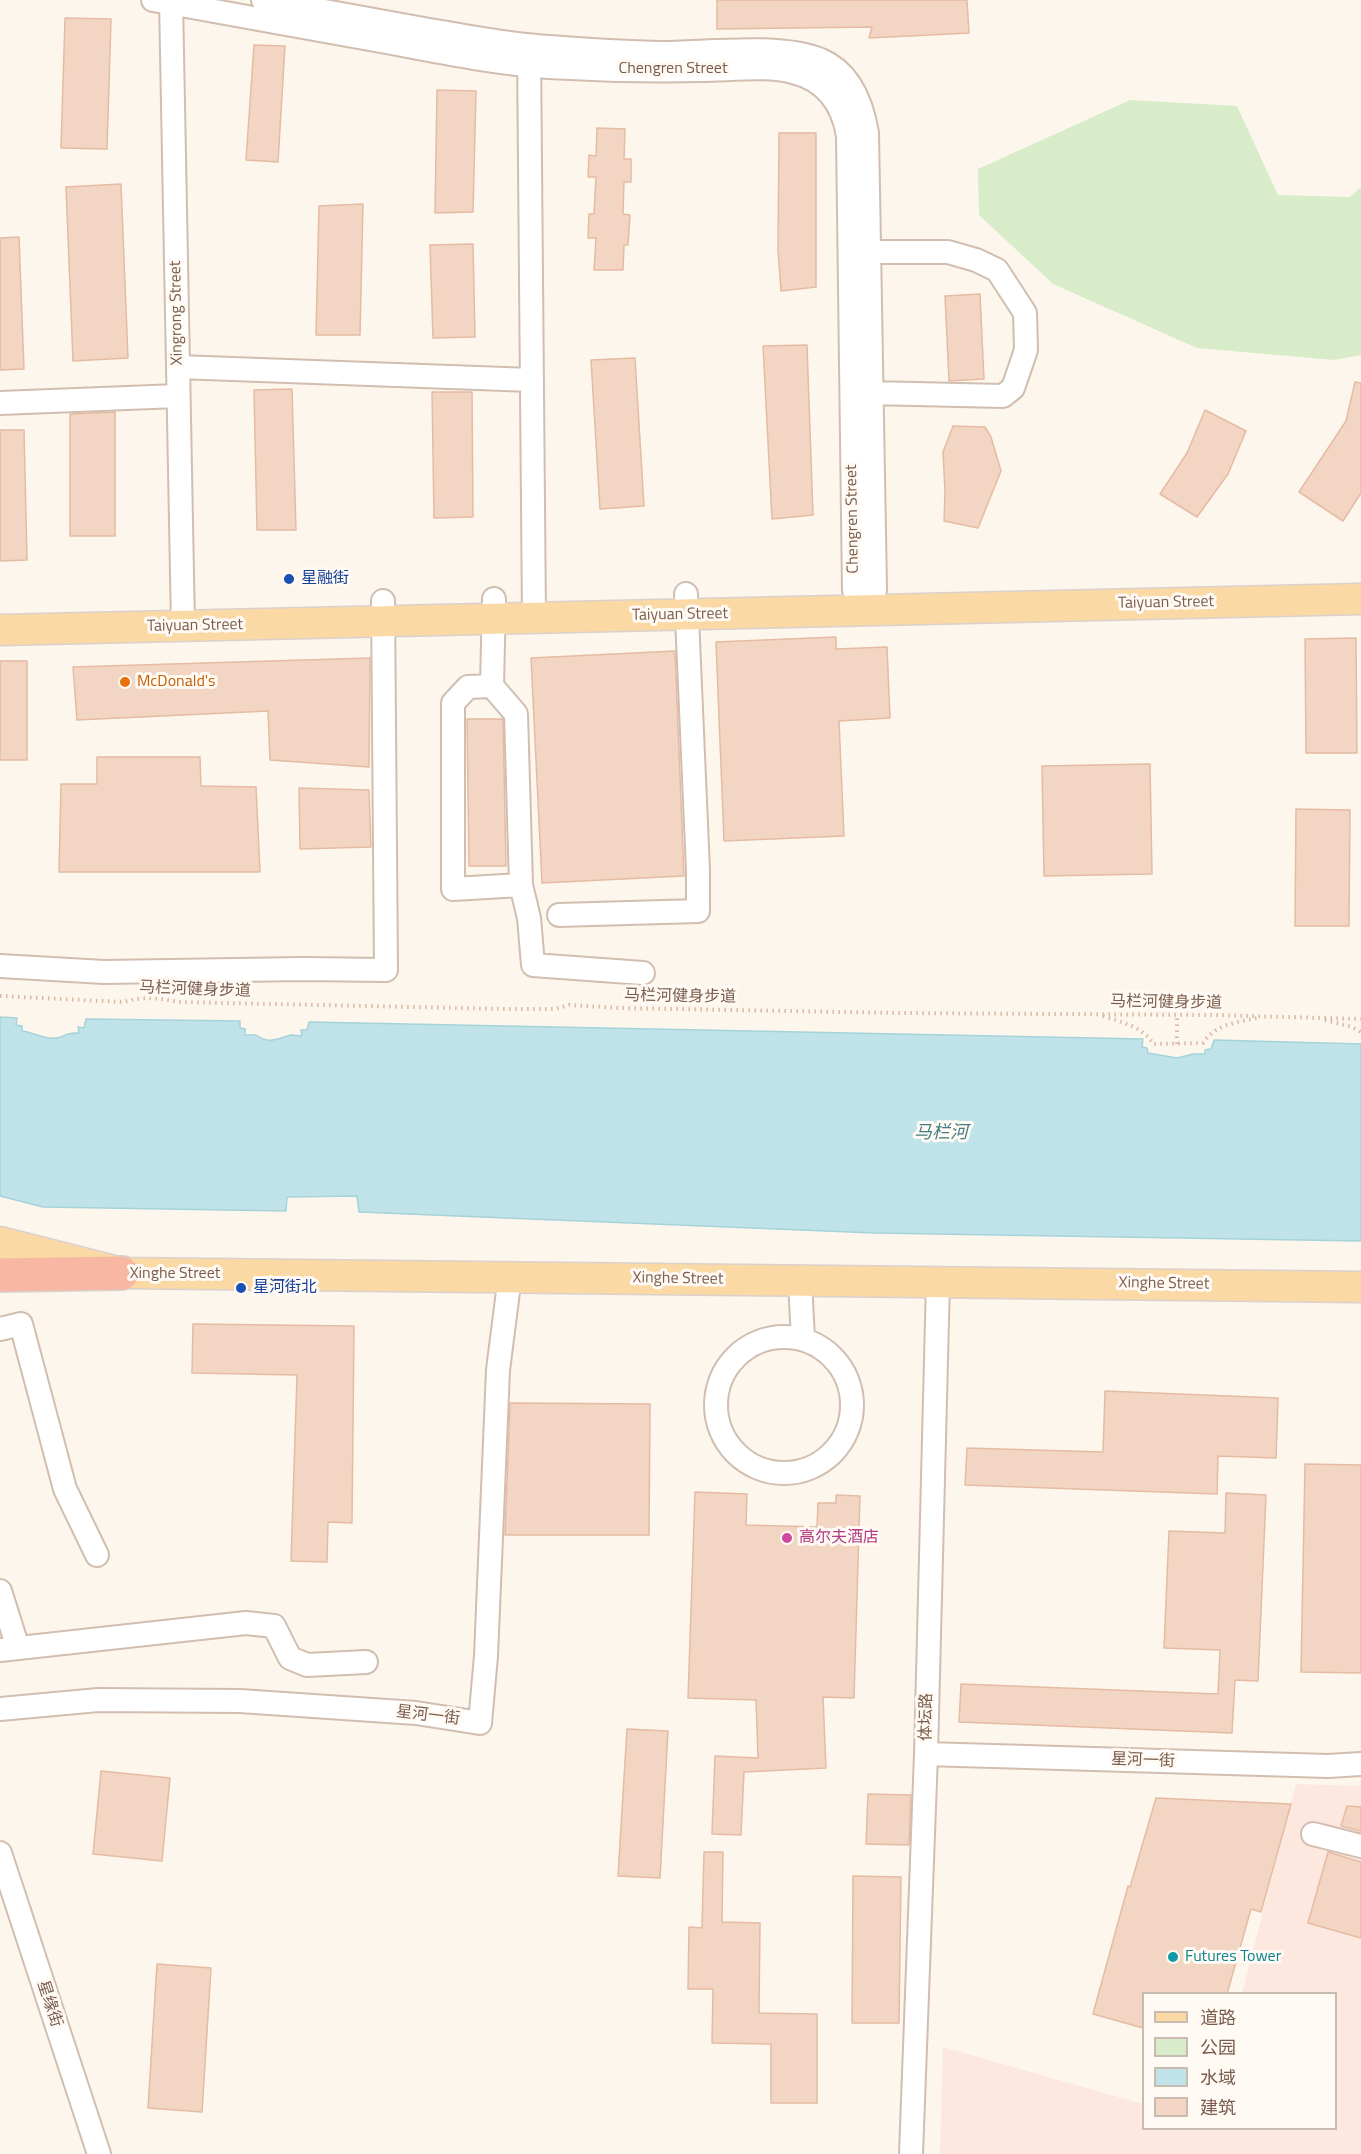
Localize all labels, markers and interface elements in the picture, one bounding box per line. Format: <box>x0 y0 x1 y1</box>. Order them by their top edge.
street label: Chengren Street <box>618 59 728 79</box>
street label: Xingrong Street <box>166 261 188 365</box>
street label: Chengren Street <box>842 464 864 574</box>
place label: 星融街 <box>301 569 349 589</box>
marker: 星融街 <box>282 572 296 586</box>
street label: Taiyuan Street <box>1118 593 1214 613</box>
street label: Taiyuan Street <box>632 605 728 625</box>
street label: Taiyuan Street <box>147 616 243 636</box>
place label: McDonald's <box>137 672 216 692</box>
marker: McDonald's <box>118 675 132 689</box>
street label: 马栏河健身步道 <box>139 978 251 1002</box>
street label: 马栏河健身步道 <box>624 986 736 1008</box>
street label: 马栏河健身步道 <box>1110 992 1222 1014</box>
water label: 马栏河 <box>914 1123 968 1145</box>
street label: Xinghe Street <box>130 1264 220 1284</box>
street label: Xinghe Street <box>632 1269 724 1289</box>
street label: Xinghe Street <box>1118 1274 1210 1294</box>
place label: 星河街北 <box>253 1278 317 1298</box>
marker: 星河街北 <box>234 1281 248 1295</box>
place label: 高尔夫酒店 <box>799 1528 879 1548</box>
marker: 高尔夫酒店 <box>780 1531 794 1545</box>
street label: 体坛路 <box>917 1693 937 1741</box>
street label: 星河一街 <box>395 1703 461 1729</box>
street label: 星河一街 <box>1111 1750 1175 1772</box>
place label: Futures Tower <box>1185 1947 1281 1967</box>
marker: Futures Tower <box>1166 1950 1180 1964</box>
street label: 星缘街 <box>32 1978 66 2030</box>
legend <box>1142 1992 1337 2130</box>
text: 道路 <box>1200 2004 1236 2031</box>
text: 公园 <box>1200 2034 1236 2061</box>
text: 水域 <box>1200 2064 1236 2091</box>
text: 建筑 <box>1200 2094 1236 2121</box>

